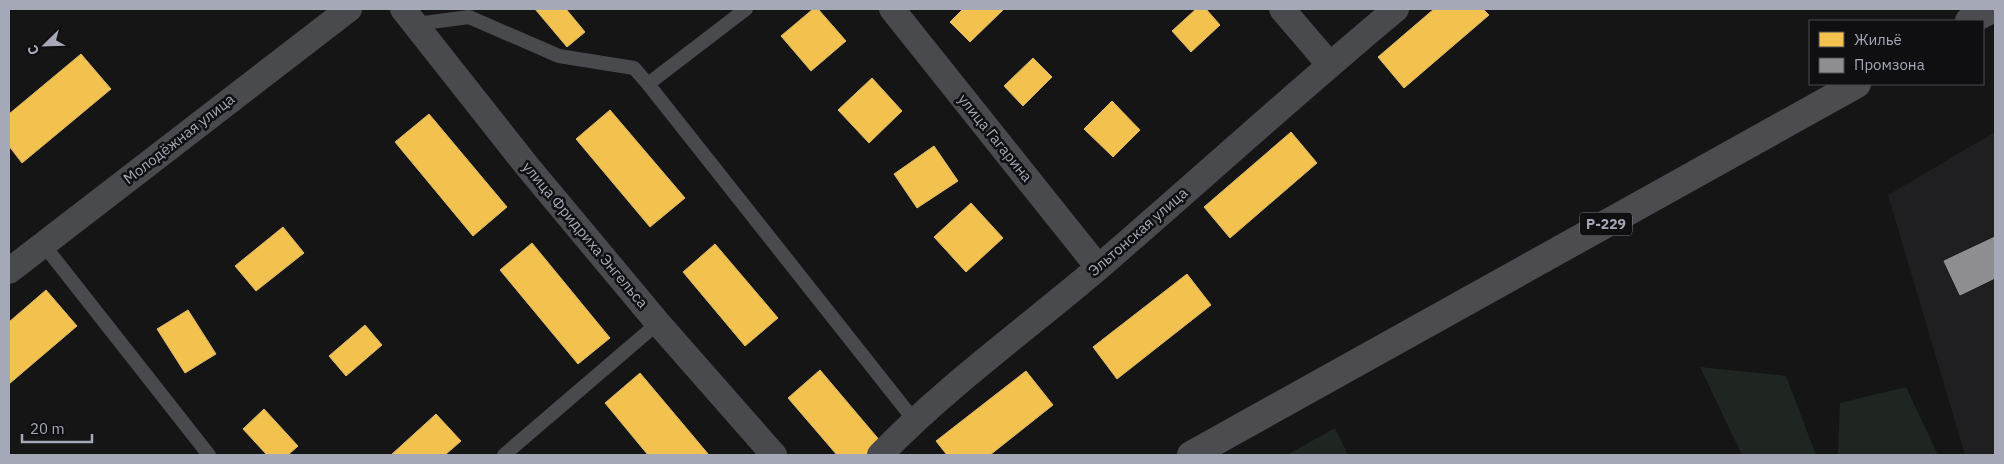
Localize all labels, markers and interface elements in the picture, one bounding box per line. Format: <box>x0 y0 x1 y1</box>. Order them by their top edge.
north arrow <box>20 20 70 70</box>
legend <box>1809 20 1984 85</box>
text: Жильё <box>1854 30 1902 49</box>
text: С <box>23 42 43 58</box>
text: Промзона <box>1854 55 1925 74</box>
street label: Молодёжная улица <box>119 89 238 188</box>
street label: улица Гагарина <box>954 90 1037 186</box>
street label: улица Фридриха Энгельса <box>519 158 652 312</box>
street label: Эльтонская улица <box>1084 183 1191 280</box>
road number: Р-229 <box>1580 212 1632 235</box>
scale bar <box>22 412 92 444</box>
text: 20 m <box>30 419 65 438</box>

